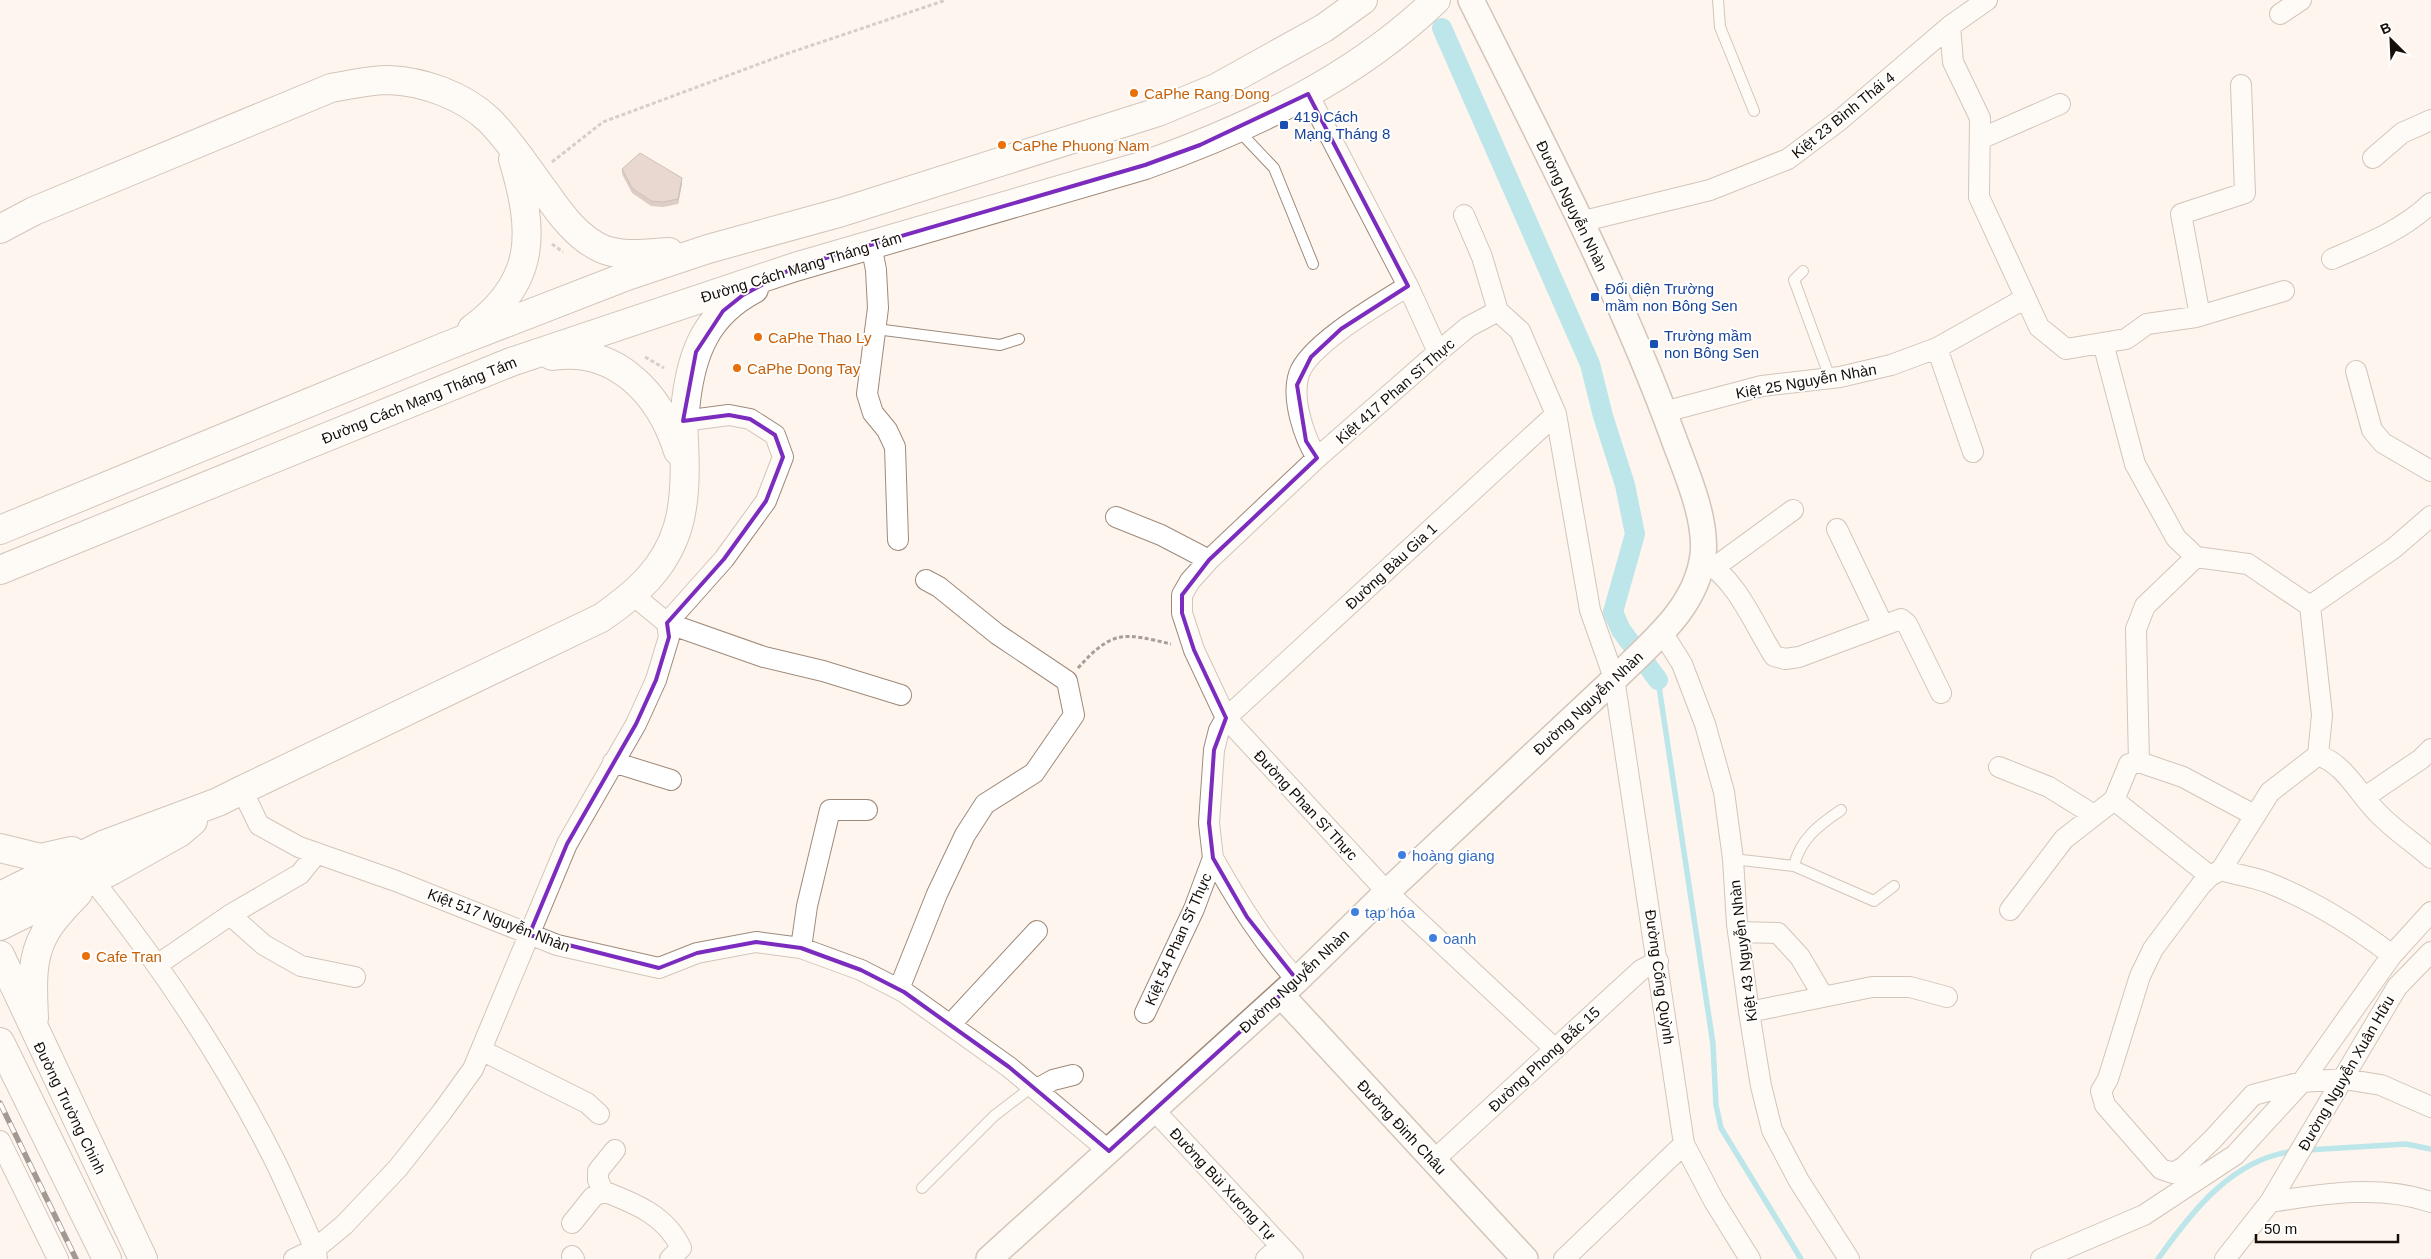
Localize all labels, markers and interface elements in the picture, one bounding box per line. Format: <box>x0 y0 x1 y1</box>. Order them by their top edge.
north arrow <box>2366 15 2416 65</box>
text: B <box>2378 19 2394 37</box>
street label: Kiệt 23 Bình Thái 4 <box>1788 68 1898 162</box>
place label: CaPhe Rang Dong <box>1144 85 1270 102</box>
marker: CaPhe Rang Dong <box>1128 87 1140 99</box>
place label: 419 Cách Mạng Tháng 8 <box>1294 108 1390 142</box>
marker: 419 Cách Mạng Tháng 8 <box>1278 119 1290 131</box>
place label: CaPhe Phuong Nam <box>1012 137 1150 154</box>
street label: Đường Nguyễn Nhàn <box>1533 138 1611 274</box>
marker: CaPhe Phuong Nam <box>996 139 1008 151</box>
street label: Đường Cách Mạng Tháng Tám <box>699 228 903 306</box>
place label: Đối diện Trường mầm non Bông Sen <box>1605 280 1738 314</box>
marker: Đối diện Trường mầm non Bông Sen <box>1589 291 1601 303</box>
place label: Trường mầm non Bông Sen <box>1664 327 1759 361</box>
place label: CaPhe Thao Ly <box>768 329 872 346</box>
marker: CaPhe Thao Ly <box>752 331 764 343</box>
street label: Kiệt 417 Phan Sĩ Thực <box>1332 335 1458 447</box>
marker: Trường mầm non Bông Sen <box>1648 338 1660 350</box>
street label: Đường Cách Mạng Tháng Tám <box>319 353 519 447</box>
place label: CaPhe Dong Tay <box>747 360 861 377</box>
street label: Kiệt 25 Nguyễn Nhàn <box>1734 360 1878 402</box>
marker: CaPhe Dong Tay <box>731 362 743 374</box>
street label: Đường Bàu Gia 1 <box>1342 519 1440 613</box>
street label: Đường Nguyễn Nhàn <box>1530 648 1646 758</box>
street label: Đường Phan Sĩ Thực <box>1251 747 1362 864</box>
place label: hoàng giang <box>1412 847 1495 864</box>
marker: hoàng giang <box>1396 849 1408 861</box>
street label: Kiệt 54 Phan Sĩ Thực <box>1141 870 1215 1008</box>
street label: Kiệt 43 Nguyễn Nhàn <box>1726 879 1760 1023</box>
street label: Kiệt 517 Nguyễn Nhàn <box>425 885 573 955</box>
place label: tạp hóa <box>1365 904 1416 921</box>
marker: tạp hóa <box>1349 906 1361 918</box>
street label: Đường Cống Quỳnh <box>1642 909 1678 1045</box>
street label: Đường Nguyễn Nhàn <box>1236 926 1352 1036</box>
place label: oanh <box>1443 930 1476 947</box>
marker: oanh <box>1427 932 1439 944</box>
place label: Cafe Tran <box>96 948 162 965</box>
marker: Cafe Tran <box>80 950 92 962</box>
street label: Đường Nguyễn Xuân Hữu <box>2295 993 2397 1153</box>
street label: Đường Phong Bắc 15 <box>1485 1003 1603 1115</box>
street label: Đường Trường Chinh <box>31 1039 109 1177</box>
street label: Đường Đinh Châu <box>1354 1076 1450 1178</box>
street label: Đường Bùi Xương Tự <box>1167 1124 1279 1244</box>
scale bar <box>2256 1212 2398 1244</box>
text: 50 m <box>2264 1220 2297 1237</box>

